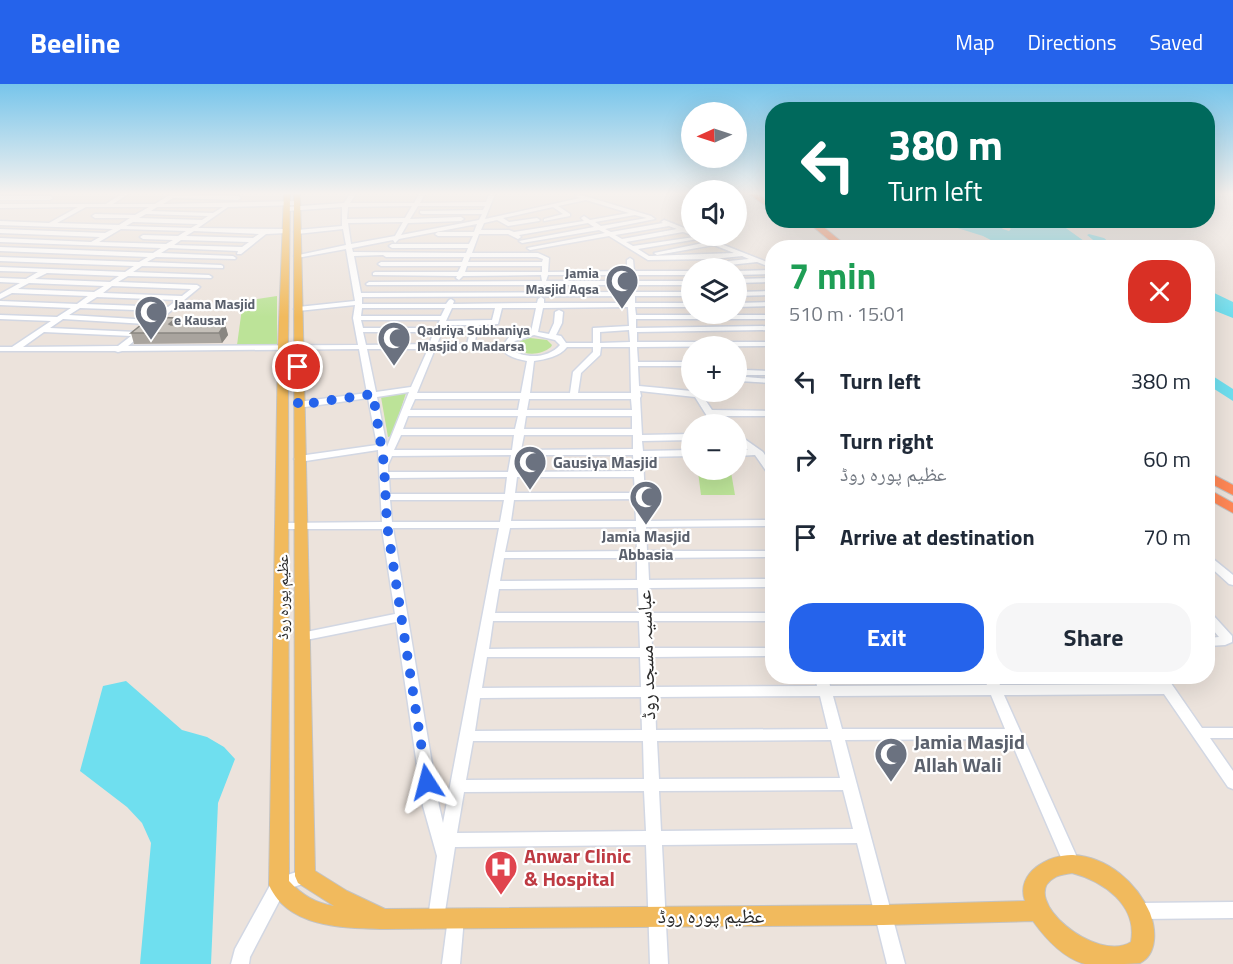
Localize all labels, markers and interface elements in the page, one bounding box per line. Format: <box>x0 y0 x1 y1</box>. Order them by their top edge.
text: Beeline <box>30 21 120 64</box>
text: Map <box>955 26 995 58</box>
text: Directions <box>1028 26 1117 58</box>
text: Saved <box>1150 26 1203 58</box>
north arrow <box>681 102 747 168</box>
map controls <box>681 102 747 480</box>
text: 380 m <box>888 112 1003 176</box>
icon: left <box>789 126 867 204</box>
text: Turn left <box>888 170 982 211</box>
button: sound <box>681 180 747 246</box>
text: 7 min <box>789 248 876 303</box>
button: layers <box>681 258 747 324</box>
button: close <box>1128 260 1191 323</box>
place label: Jamia Masjid Aqsa <box>526 262 599 299</box>
mosque icon: Jamia Masjid Aqsa <box>604 263 640 310</box>
place label: Jaama Masjid e Kausar <box>174 293 255 330</box>
mosque icon: Jaama Masjid e Kausar <box>133 294 169 341</box>
text: 510 m · 15:01 <box>789 298 906 329</box>
place label: Qadriya Subhaniya Masjid o Madarsa <box>417 319 530 356</box>
mosque icon: Qadriya Subhaniya Masjid o Madarsa <box>376 320 412 367</box>
button: + <box>681 336 747 402</box>
pin <box>272 341 323 392</box>
icon: arrive <box>281 350 314 383</box>
text: Turn left <box>840 364 921 398</box>
text: 380 m <box>1131 364 1191 398</box>
icon: left <box>789 365 822 398</box>
button: − <box>681 414 747 480</box>
text: Turn right <box>840 424 934 458</box>
text: 60 m <box>1143 442 1191 476</box>
icon: right <box>789 443 822 476</box>
mosque icon: Gausiya Masjid <box>512 444 548 491</box>
place label: Gausiya Masjid <box>553 450 658 474</box>
text: عظیم پورہ روڈ <box>840 458 947 489</box>
mosque icon: Jamia Masjid Abbasia <box>628 479 664 526</box>
text: Arrive at destination <box>840 520 1035 554</box>
text: 70 m <box>1143 520 1191 554</box>
icon: arrive <box>789 521 822 554</box>
place label: Jamia Masjid Abbasia <box>602 524 690 566</box>
street label: عظیم پورہ روڈ <box>270 554 294 640</box>
street label: عباسیہ مسجد روڈ <box>628 590 663 721</box>
button: Exit <box>789 603 984 672</box>
button: Share <box>996 603 1191 672</box>
place label: Jamia Masjid Allah Wali <box>914 726 1025 780</box>
mosque icon: Jamia Masjid Allah Wali <box>873 736 909 783</box>
position arrow <box>395 750 459 814</box>
place label: Anwar Clinic & Hospital <box>524 840 631 894</box>
hospital icon: Anwar Clinic & Hospital <box>483 849 519 896</box>
street label: عظیم پورہ روڈ <box>658 900 764 931</box>

